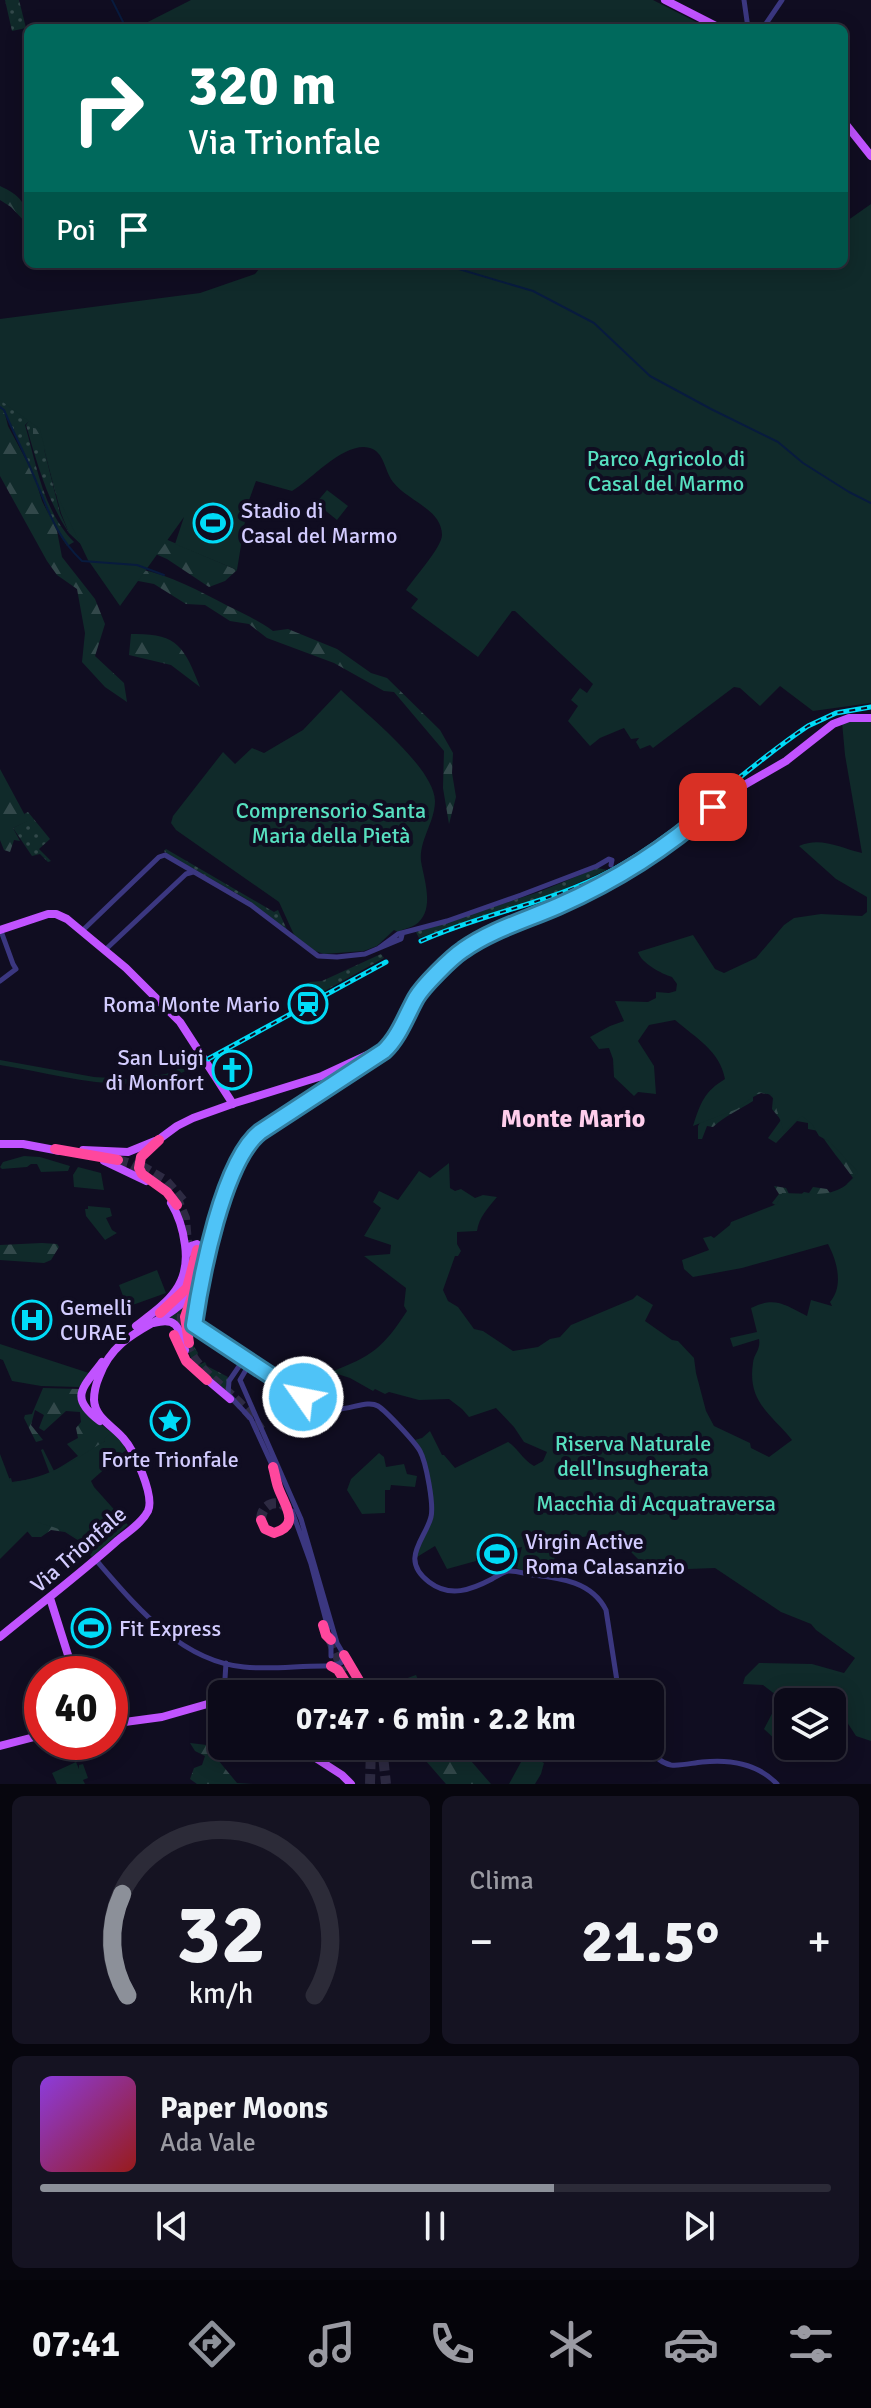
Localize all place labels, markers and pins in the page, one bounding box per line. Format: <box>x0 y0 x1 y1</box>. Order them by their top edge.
place label: Stadio di Casal del Marmo <box>241 497 397 549</box>
sports icon: Stadio di Casal del Marmo <box>192 502 234 544</box>
pin <box>679 773 747 841</box>
station icon: Roma Monte Mario <box>287 983 329 1025</box>
place label: Roma Monte Mario <box>103 991 280 1018</box>
place label: San Luigi di Monfort <box>106 1044 204 1096</box>
church icon: San Luigi di Monfort <box>211 1049 253 1091</box>
place label: Gemelli CURAE <box>60 1294 132 1346</box>
hospital icon: Gemelli CURAE <box>11 1299 53 1341</box>
place icon: Forte Trionfale <box>149 1400 191 1442</box>
place label: Forte Trionfale <box>101 1446 239 1473</box>
place label: Virgin Active Roma Calasanzio <box>525 1528 685 1580</box>
sports icon: Virgin Active Roma Calasanzio <box>476 1533 518 1575</box>
sports icon: Fit Express <box>70 1607 112 1649</box>
place label: Fit Express <box>119 1615 221 1642</box>

